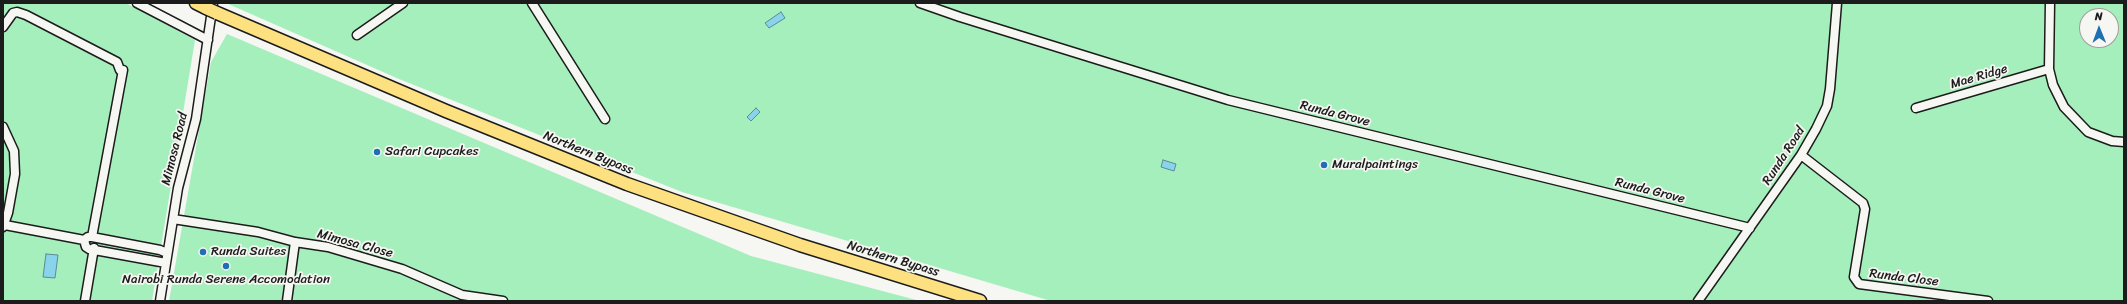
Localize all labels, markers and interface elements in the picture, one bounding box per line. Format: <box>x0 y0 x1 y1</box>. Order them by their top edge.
text: N <box>2095 7 2103 26</box>
north arrow <box>2079 8 2119 48</box>
street label: Mae Ridge <box>1949 61 2009 93</box>
street label: Runda Grove <box>1298 98 1372 130</box>
street label: Mimosa Road <box>158 111 192 187</box>
street label: Runda Road <box>1759 124 1809 188</box>
street label: Northern Bypass <box>541 128 635 178</box>
place label: Safari Cupcakes <box>385 144 478 160</box>
marker: Safari Cupcakes <box>372 147 382 157</box>
place label: Muralpaintings <box>1332 157 1418 173</box>
marker: Muralpaintings <box>1319 160 1329 170</box>
street label: Runda Grove <box>1613 175 1687 207</box>
street label: Mimosa Close <box>315 226 395 262</box>
street label: Northern Bypass <box>845 238 941 280</box>
place label: Runda Suites <box>211 244 286 260</box>
marker: Runda Suites <box>198 247 208 257</box>
marker: Nairobi Runda Serene Accomodation <box>221 261 231 271</box>
street label: Runda Close <box>1868 266 1940 290</box>
place label: Nairobi Runda Serene Accomodation <box>122 272 330 288</box>

